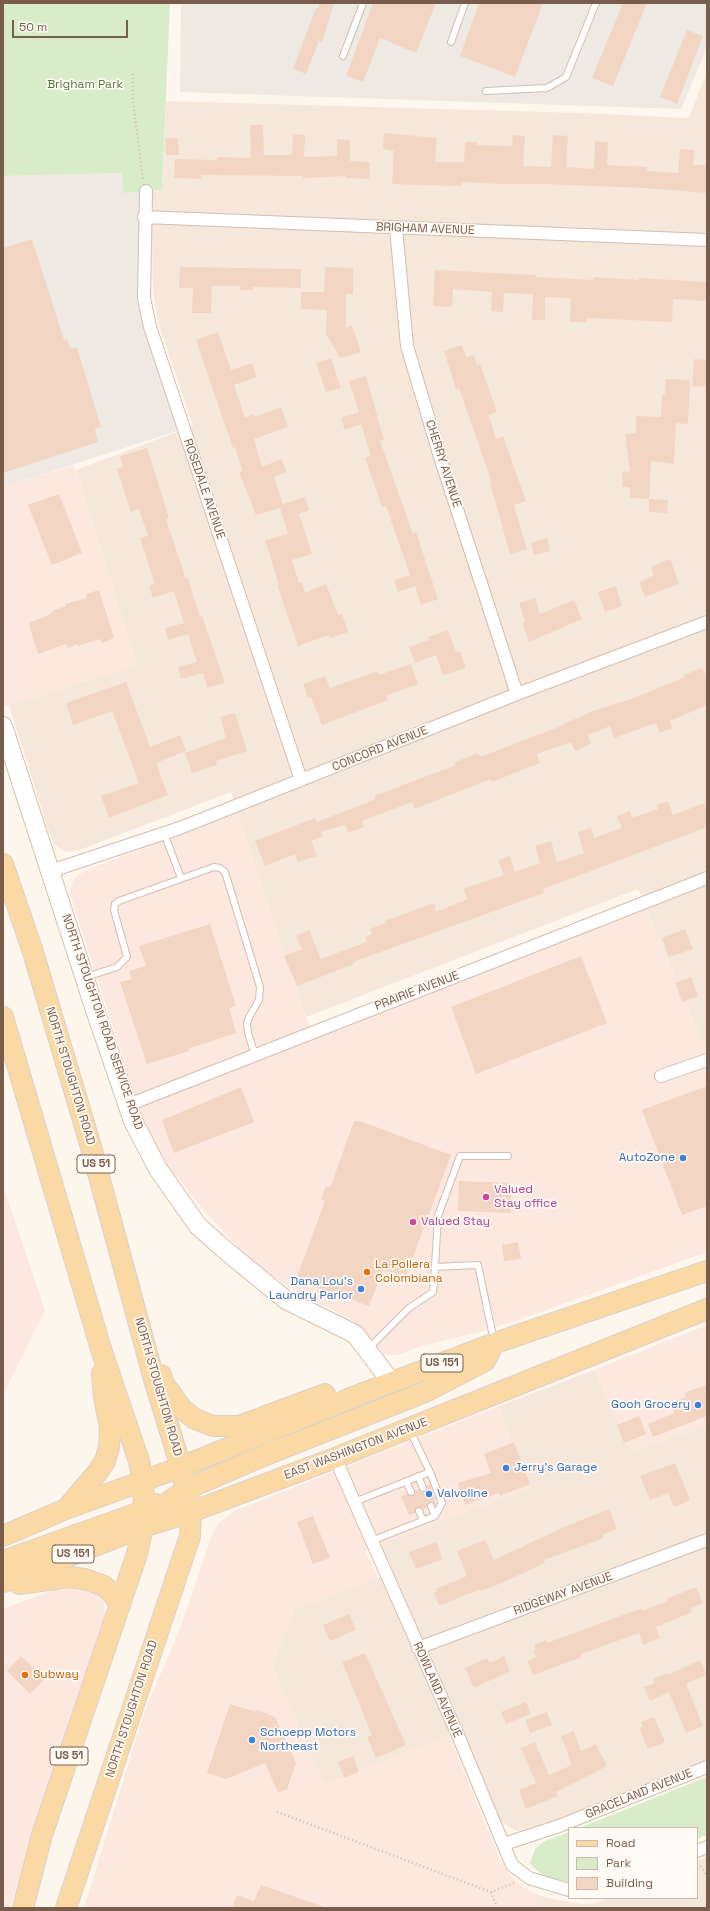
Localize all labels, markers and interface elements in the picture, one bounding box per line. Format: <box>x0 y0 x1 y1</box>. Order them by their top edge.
scale bar <box>14 12 130 38</box>
text: 50 m <box>19 19 47 35</box>
park label: Brigham Park <box>47 78 123 92</box>
street label: BRIGHAM AVENUE <box>375 220 475 238</box>
street label: CHERRY AVENUE <box>422 418 464 510</box>
street label: ROSEDALE AVENUE <box>180 437 228 541</box>
street label: CONCORD AVENUE <box>330 723 430 775</box>
street label: NORTH STOUGHTON ROAD SERVICE ROAD <box>58 912 146 1132</box>
street label: PRAIRIE AVENUE <box>373 968 461 1014</box>
street label: NORTH STOUGHTON ROAD <box>42 1005 98 1147</box>
place label: AutoZone <box>619 1151 675 1165</box>
marker: AutoZone <box>678 1153 688 1163</box>
road number: US 51 <box>77 1155 115 1173</box>
place label: Valued Stay office <box>494 1183 557 1211</box>
marker: Valued Stay office <box>481 1192 491 1202</box>
place label: Valued Stay <box>421 1215 490 1229</box>
marker: Valued Stay <box>408 1217 418 1227</box>
place label: La Pollera Colombiana <box>375 1258 443 1286</box>
marker: La Pollera Colombiana <box>362 1267 372 1277</box>
place label: Dana Lou's Laundry Parlor <box>269 1275 353 1303</box>
marker: Dana Lou's Laundry Parlor <box>356 1284 366 1294</box>
street label: NORTH STOUGHTON ROAD <box>131 1316 185 1458</box>
road number: US 151 <box>421 1354 463 1372</box>
place label: Gooh Grocery <box>611 1398 690 1412</box>
marker: Gooh Grocery <box>693 1400 703 1410</box>
street label: EAST WASHINGTON AVENUE <box>282 1415 430 1483</box>
place label: Jerry's Garage <box>514 1461 597 1475</box>
marker: Jerry's Garage <box>501 1463 511 1473</box>
place label: Valvoline <box>437 1487 488 1501</box>
marker: Valvoline <box>424 1489 434 1499</box>
road number: US 151 <box>52 1545 94 1563</box>
street label: RIDGEWAY AVENUE <box>512 1569 614 1619</box>
street label: NORTH STOUGHTON ROAD <box>103 1638 161 1780</box>
street label: ROWLAND AVENUE <box>409 1640 465 1740</box>
place label: Subway <box>33 1668 79 1682</box>
marker: Subway <box>20 1670 30 1680</box>
place label: Schoepp Motors Northeast <box>260 1726 356 1754</box>
marker: Schoepp Motors Northeast <box>247 1735 257 1745</box>
road number: US 51 <box>50 1747 88 1765</box>
street label: GRACELAND AVENUE <box>583 1766 695 1822</box>
legend <box>568 1827 698 1899</box>
text: Road <box>606 1835 635 1851</box>
text: Park <box>606 1855 631 1871</box>
text: Building <box>606 1875 653 1891</box>

